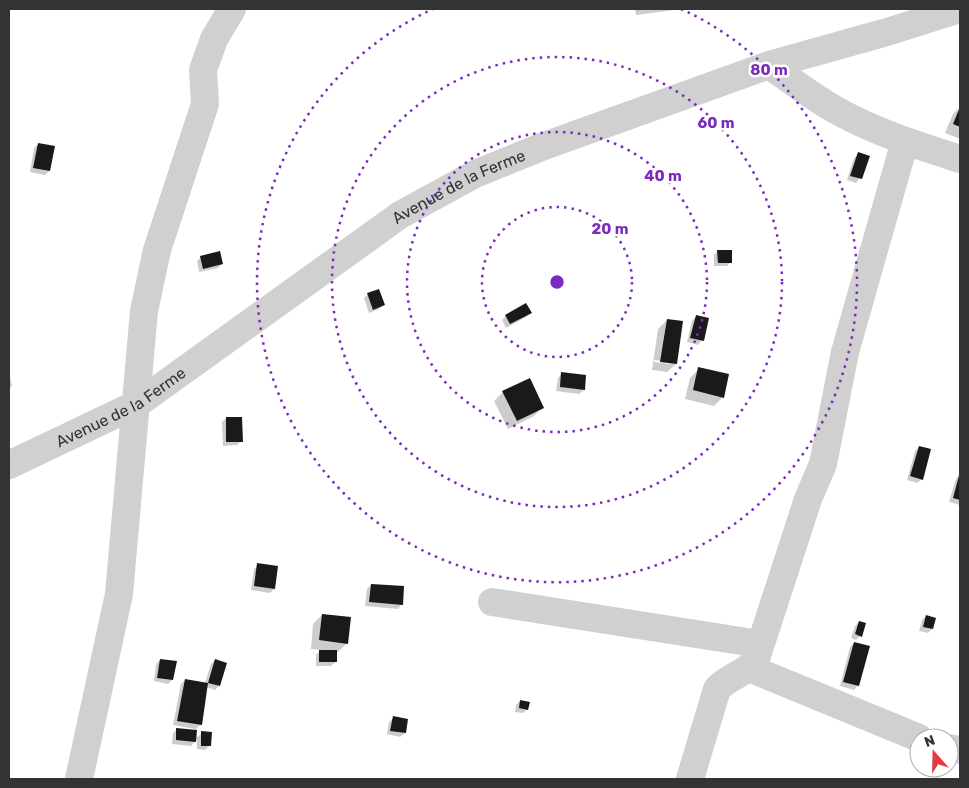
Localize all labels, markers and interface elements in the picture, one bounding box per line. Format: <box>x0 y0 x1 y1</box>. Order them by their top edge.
text: 80 m <box>750 61 788 79</box>
text: 60 m <box>698 114 734 132</box>
street label: Avenue de la Ferme <box>388 145 528 227</box>
text: 40 m <box>644 167 682 185</box>
text: 20 m <box>592 220 628 238</box>
centre of rings <box>548 273 566 291</box>
street label: Avenue de la Ferme <box>53 363 189 451</box>
north arrow <box>909 728 959 778</box>
text: N <box>922 732 937 751</box>

